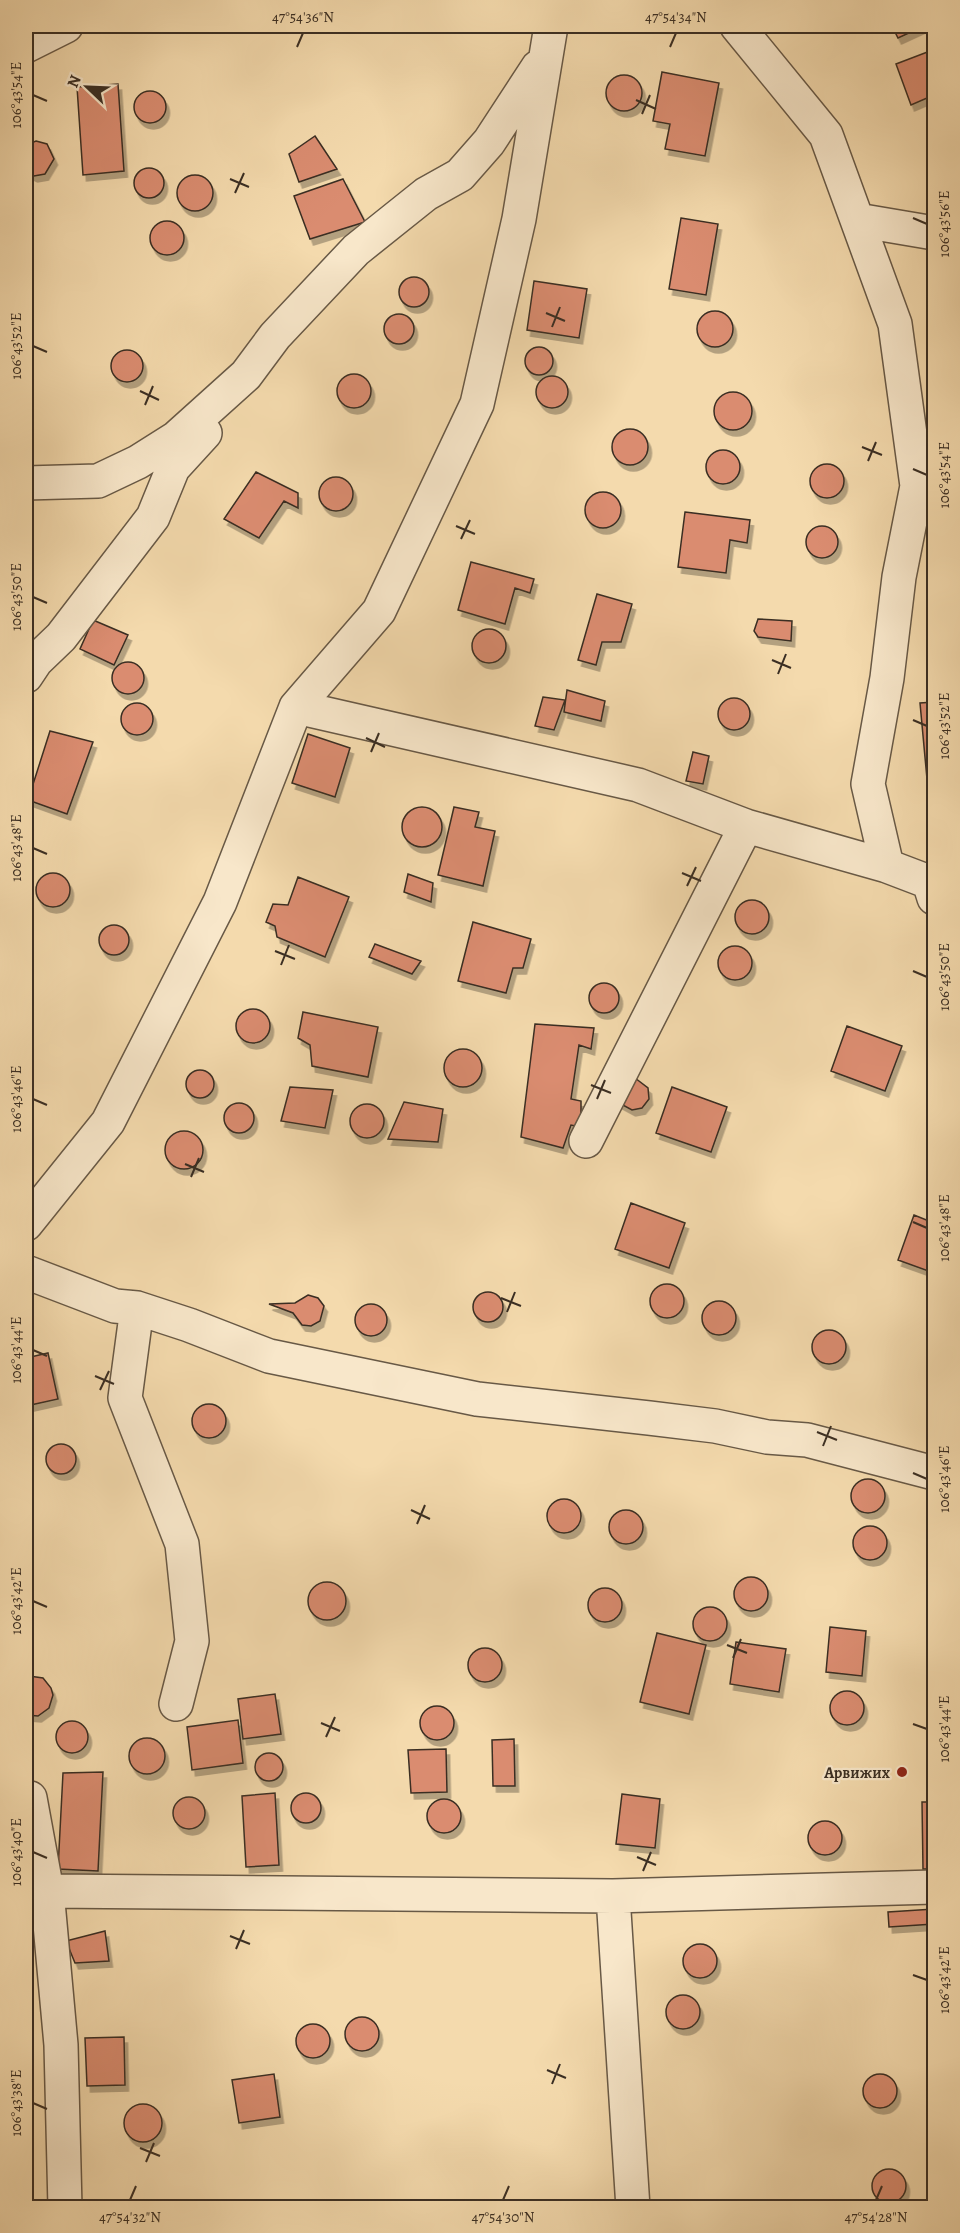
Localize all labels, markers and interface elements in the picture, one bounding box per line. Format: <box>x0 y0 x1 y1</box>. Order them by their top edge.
text: 47°54'36"N <box>272 7 334 27</box>
text: 47°54'34"N <box>645 7 707 27</box>
north arrow <box>57 57 117 117</box>
text: 106°43'54"E <box>6 62 26 128</box>
text: N <box>62 72 87 91</box>
text: 106°43'56"E <box>934 191 954 257</box>
text: 106°43'52"E <box>6 312 26 380</box>
text: 106°43'54"E <box>934 442 954 508</box>
text: 106°43'50"E <box>6 563 26 631</box>
text: 106°43'52"E <box>934 692 954 760</box>
text: 106°43'48"E <box>6 814 26 882</box>
text: 106°43'50"E <box>934 943 954 1011</box>
text: 106°43'46"E <box>6 1065 26 1133</box>
text: 106°43'48"E <box>934 1194 954 1262</box>
text: 106°43'44"E <box>6 1316 26 1384</box>
text: 106°43'46"E <box>934 1445 954 1513</box>
text: 106°43'42"E <box>6 1567 26 1635</box>
text: 106°43'44"E <box>934 1695 954 1763</box>
place label: Арвижих <box>823 1762 891 1784</box>
marker: Арвижих <box>895 1765 909 1779</box>
text: 106°43'40"E <box>6 1818 26 1886</box>
text: 106°43'42"E <box>934 1946 954 2014</box>
text: 106°43'38"E <box>6 2069 26 2137</box>
text: 47°54'32"N <box>99 2207 161 2227</box>
text: 47°54'30"N <box>471 2207 535 2227</box>
text: 47°54'28"N <box>844 2207 908 2227</box>

